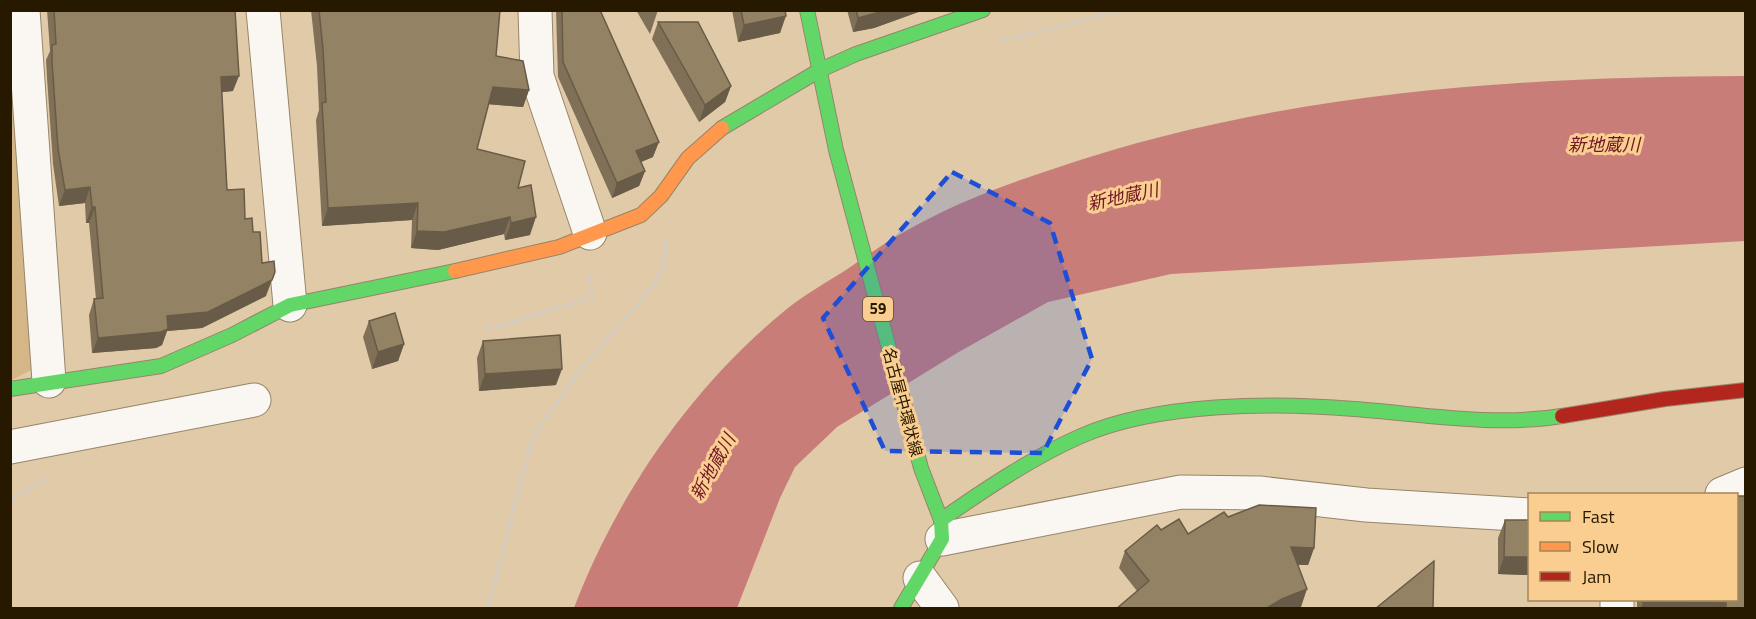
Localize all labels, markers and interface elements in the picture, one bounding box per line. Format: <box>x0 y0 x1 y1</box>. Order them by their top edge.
water label: 新地蔵川 <box>1568 131 1642 158</box>
water label: 新地蔵川 <box>1085 175 1163 217</box>
road number: 59 <box>863 297 893 321</box>
street label: 名古屋中環状線 <box>877 345 929 459</box>
water label: 新地蔵川 <box>683 427 743 505</box>
legend <box>1528 493 1738 601</box>
text: Fast <box>1582 503 1615 530</box>
text: Slow <box>1582 533 1619 560</box>
text: Jam <box>1582 563 1611 590</box>

